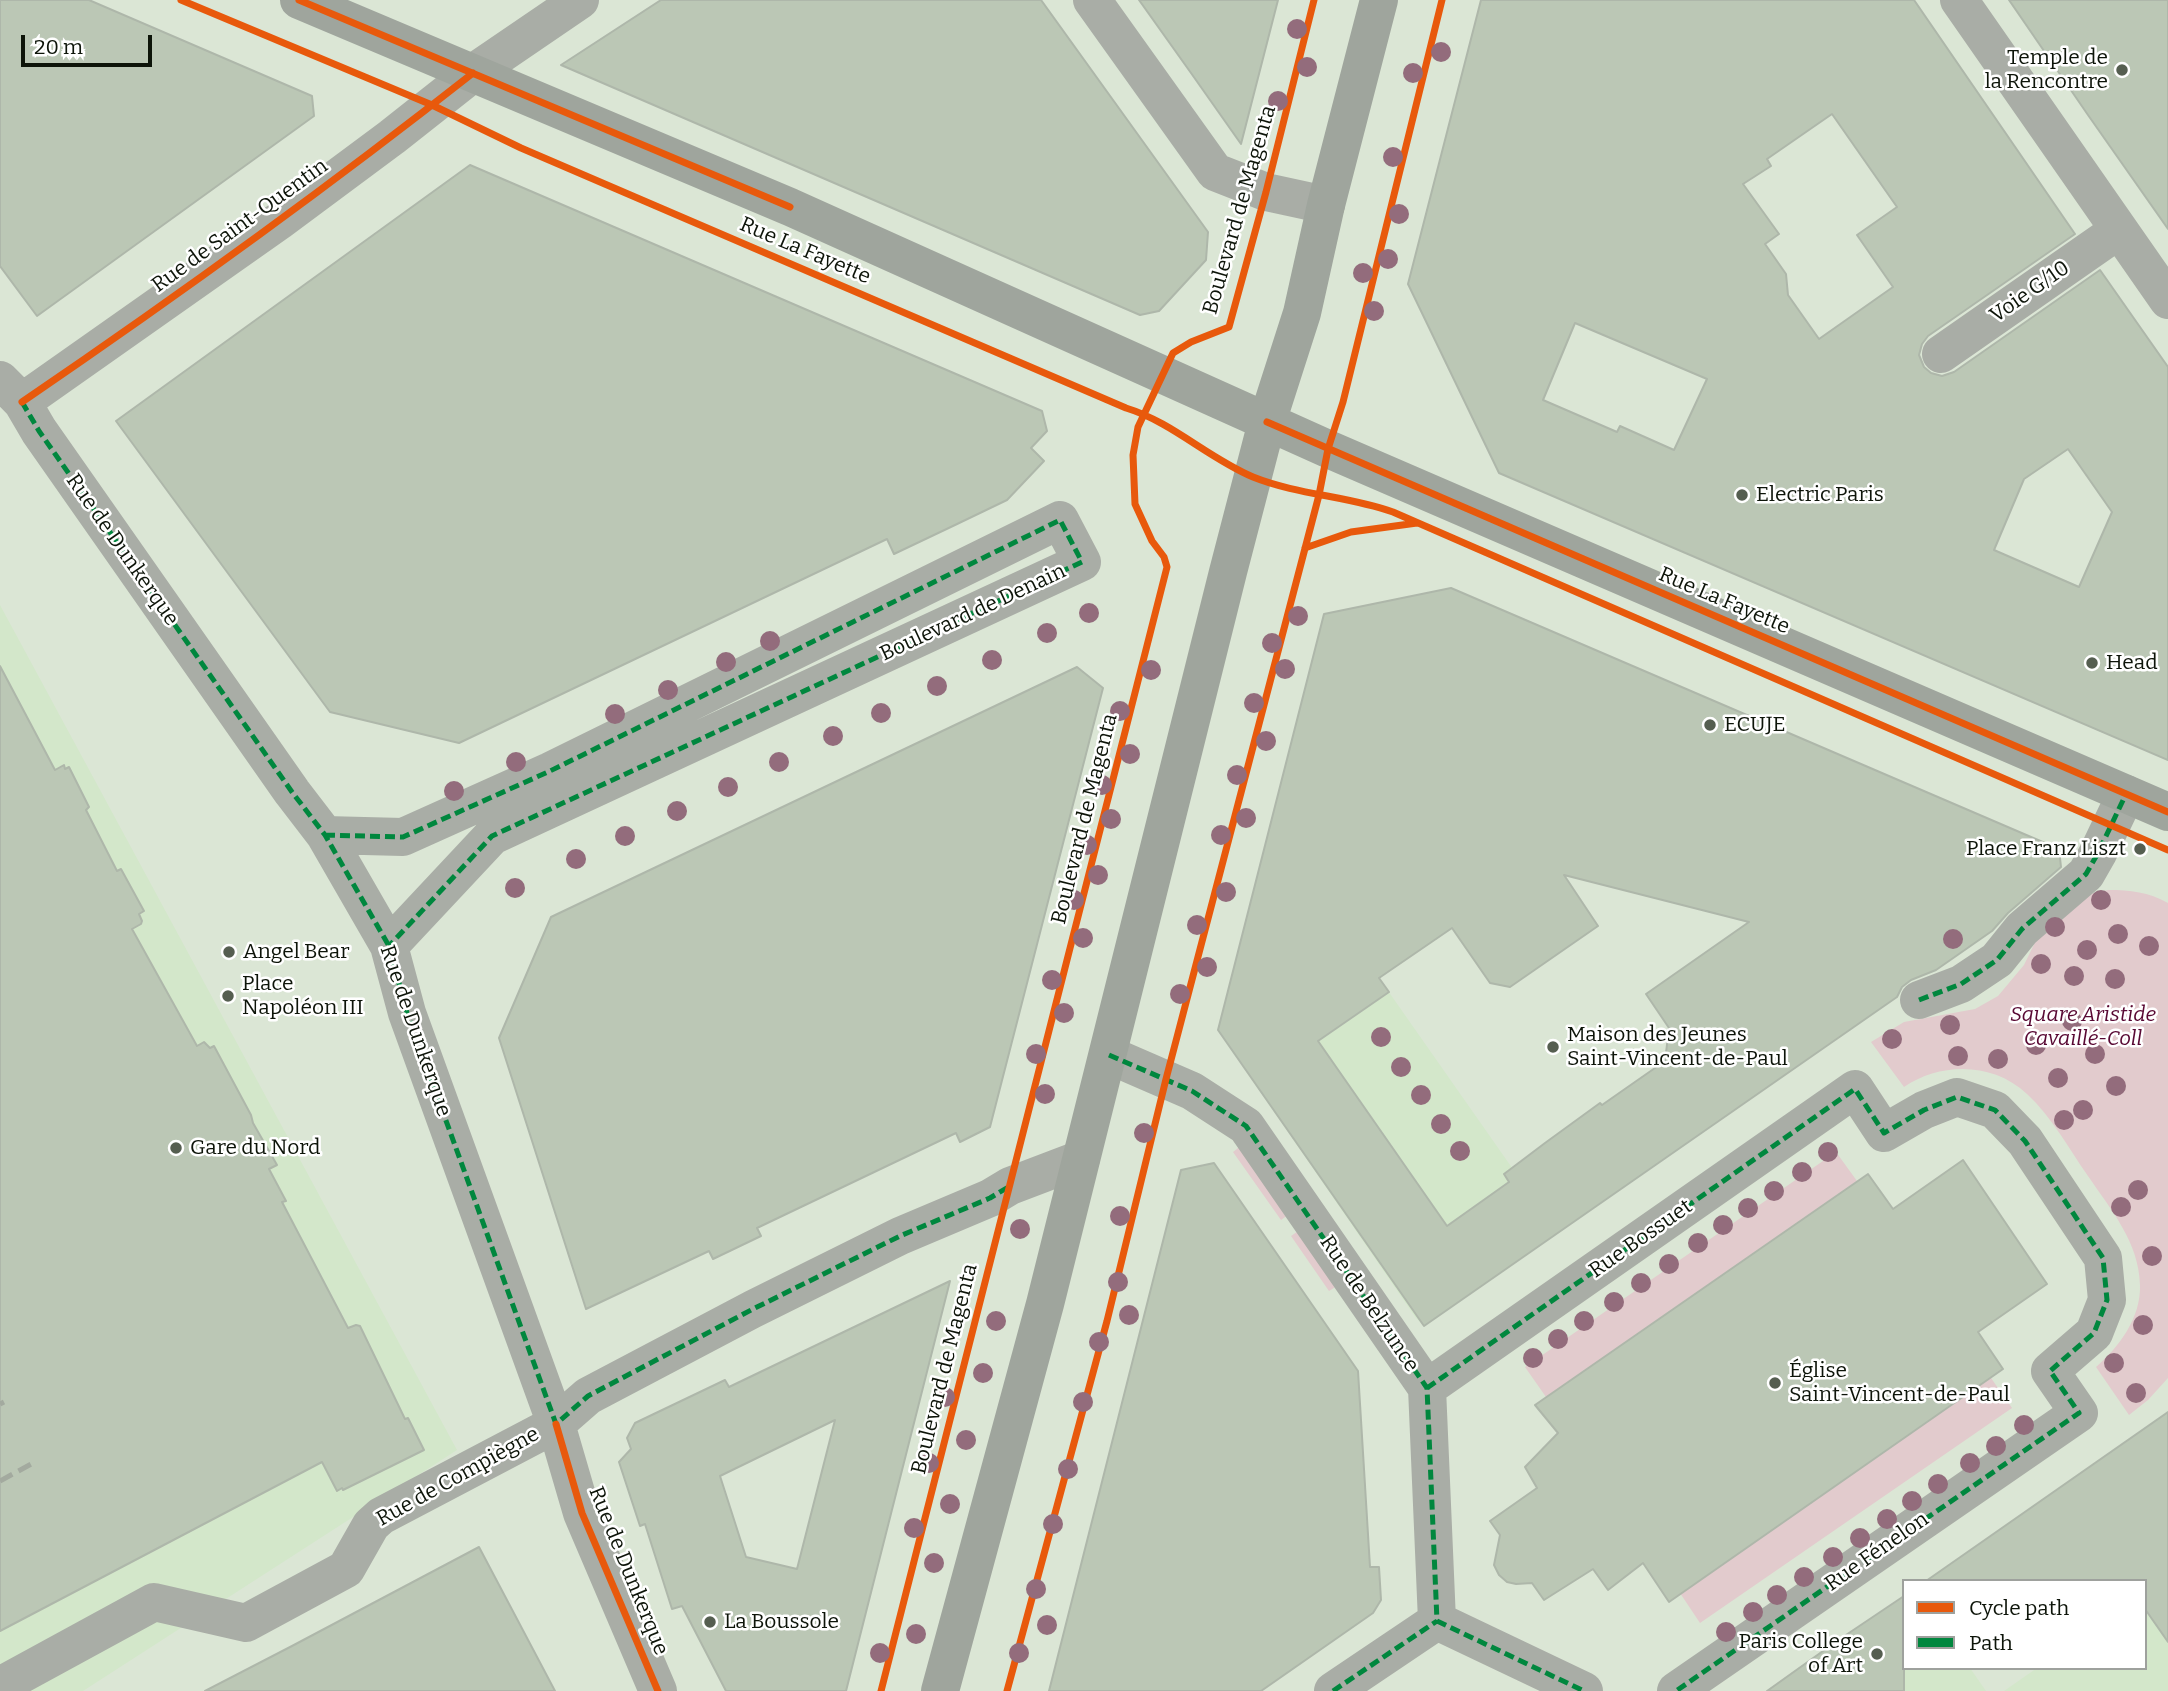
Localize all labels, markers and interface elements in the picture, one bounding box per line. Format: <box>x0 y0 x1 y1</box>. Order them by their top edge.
scale bar <box>24 21 156 65</box>
text: 20 m <box>34 34 83 60</box>
place label: Temple de la Rencontre <box>1985 45 2108 95</box>
marker: Temple de la Rencontre <box>2114 62 2130 78</box>
street label: Boulevard de Magenta <box>1198 103 1282 317</box>
street label: Rue de Saint-Quentin <box>147 154 333 298</box>
street label: Rue La Fayette <box>736 212 874 290</box>
street label: Voie G/10 <box>1985 256 2075 328</box>
street label: Rue de Dunkerque <box>60 469 184 631</box>
place label: Electric Paris <box>1756 482 1884 508</box>
marker: Electric Paris <box>1734 487 1750 503</box>
street label: Boulevard de Denain <box>876 559 1070 667</box>
street label: Rue La Fayette <box>1655 562 1793 640</box>
place label: Head <box>2106 650 2158 676</box>
marker: Head <box>2084 655 2100 671</box>
street label: Boulevard de Magenta <box>1047 711 1123 927</box>
place label: ECUJE <box>1724 712 1786 738</box>
marker: ECUJE <box>1702 717 1718 733</box>
place label: Place Franz Liszt <box>1966 836 2126 862</box>
marker: Place Franz Liszt <box>2132 841 2148 857</box>
place label: Angel Bear <box>243 939 350 965</box>
street label: Rue de Dunkerque <box>374 942 456 1120</box>
marker: Angel Bear <box>221 944 237 960</box>
place label: Place Napoléon III <box>242 971 364 1021</box>
marker: Place Napoléon III <box>220 988 236 1004</box>
park label: Square Aristide Cavaillé-Coll <box>2010 1002 2156 1052</box>
place label: Maison des Jeunes Saint-Vincent-de-Paul <box>1567 1022 1788 1072</box>
marker: Maison des Jeunes Saint-Vincent-de-Paul <box>1545 1039 1561 1055</box>
place label: Gare du Nord <box>190 1135 320 1161</box>
marker: Gare du Nord <box>168 1140 184 1156</box>
street label: Rue Bossuet <box>1585 1194 1697 1284</box>
street label: Rue de Belzunce <box>1314 1231 1424 1377</box>
street label: Boulevard de Magenta <box>907 1261 983 1477</box>
place label: Église Saint-Vincent-de-Paul <box>1789 1358 2010 1408</box>
marker: Église Saint-Vincent-de-Paul <box>1767 1375 1783 1391</box>
street label: Rue de Compiègne <box>372 1422 544 1532</box>
street label: Rue de Dunkerque <box>583 1483 673 1659</box>
street label: Rue Fénelon <box>1820 1507 1934 1597</box>
legend <box>1902 1579 2147 1670</box>
text: Cycle path <box>1969 1595 2069 1621</box>
place label: La Boussole <box>724 1609 839 1635</box>
marker: La Boussole <box>702 1614 718 1630</box>
place label: Paris College of Art <box>1738 1629 1863 1679</box>
text: Path <box>1969 1630 2013 1656</box>
marker: Paris College of Art <box>1869 1646 1885 1662</box>

